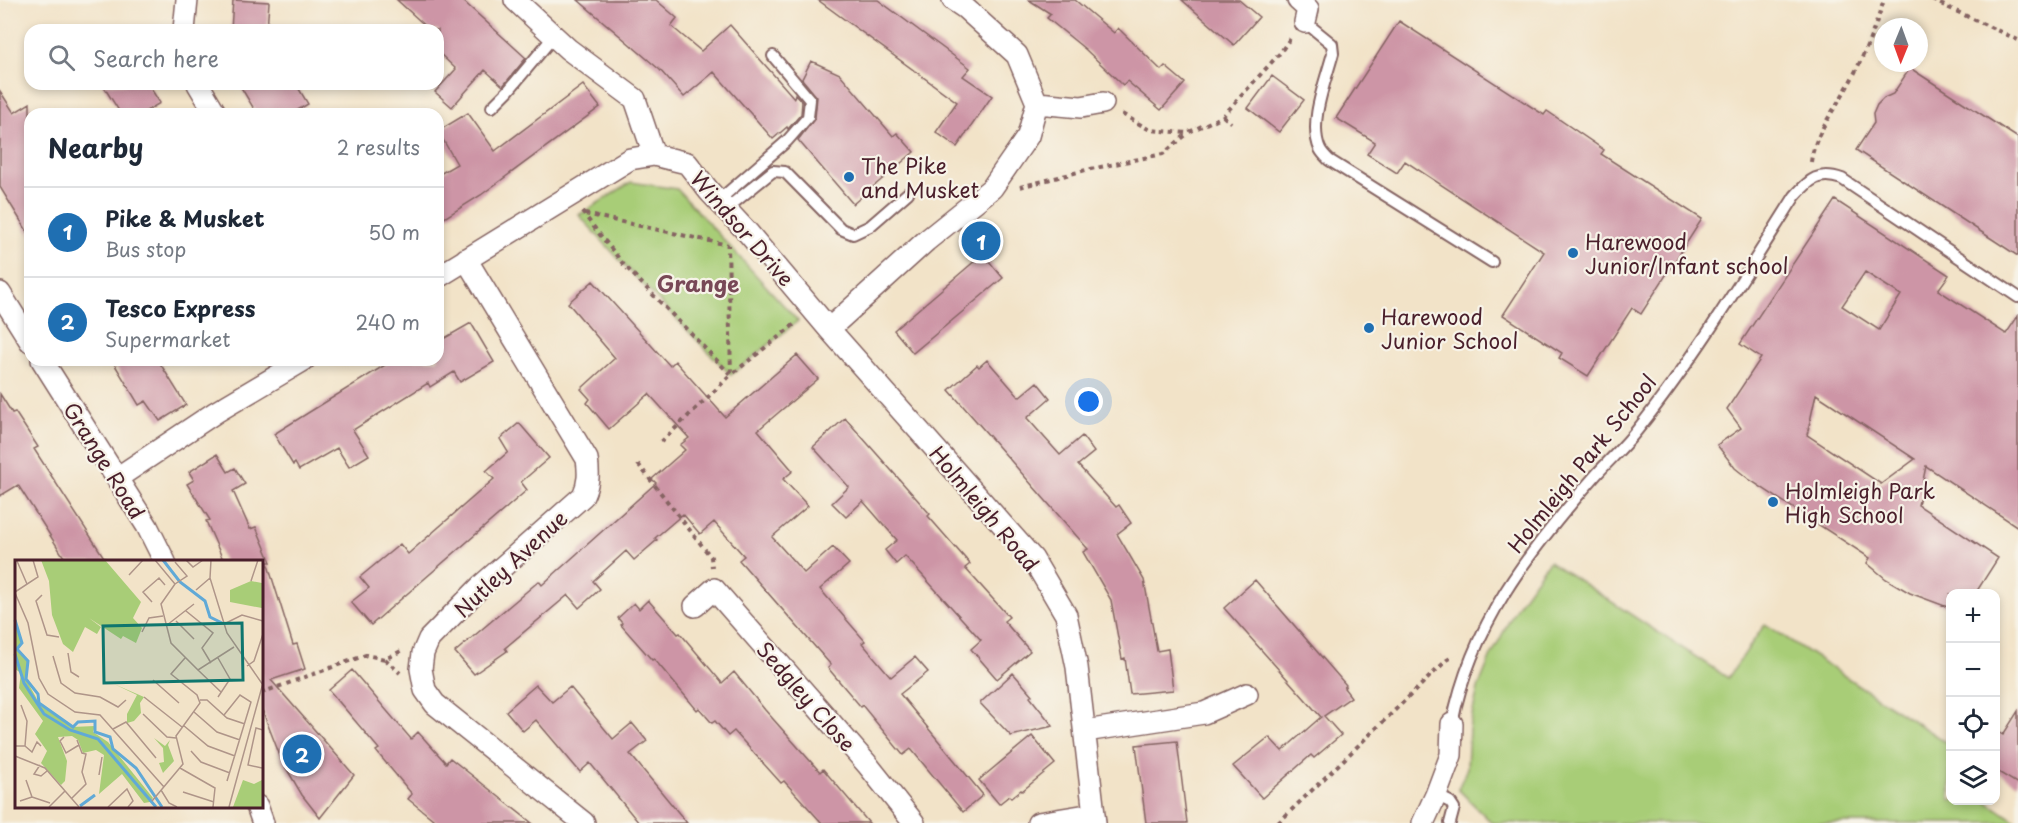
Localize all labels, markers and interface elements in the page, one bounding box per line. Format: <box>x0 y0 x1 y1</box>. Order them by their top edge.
north arrow <box>1874 18 1928 72</box>
search box <box>24 24 444 90</box>
icon: search <box>45 41 78 74</box>
text: Search here <box>93 41 219 74</box>
text: Nearby <box>48 128 143 167</box>
text: 2 results <box>337 132 420 162</box>
place label: The Pike and Musket <box>861 149 979 205</box>
street label: Windsor Drive <box>684 163 802 293</box>
marker: The Pike and Musket <box>842 170 856 184</box>
text: Pike & Musket <box>105 201 265 234</box>
text: 1 <box>63 217 72 247</box>
text: 50 m <box>368 217 420 247</box>
pin: 1 <box>962 218 1000 264</box>
place label: Harewood Junior/Infant school <box>1585 225 1789 281</box>
text: Bus stop <box>105 234 186 264</box>
marker: Harewood Junior/Infant school <box>1566 246 1580 260</box>
district label: Grange <box>657 266 739 299</box>
text: Tesco Express <box>105 291 255 324</box>
place label: Harewood Junior School <box>1381 300 1518 356</box>
text: 2 <box>60 307 75 337</box>
text: 240 m <box>355 307 420 337</box>
marker: Harewood Junior School <box>1362 321 1376 335</box>
text: Supermarket <box>105 324 231 354</box>
street label: Holmleigh Park School <box>1499 367 1663 559</box>
your location <box>1074 387 1103 416</box>
street label: Grange Road <box>56 395 154 525</box>
street label: Holmleigh Road <box>923 438 1047 578</box>
place label: Holmleigh Park High School <box>1785 474 1935 530</box>
marker: Holmleigh Park High School <box>1766 495 1780 509</box>
street label: Nutley Avenue <box>446 502 574 624</box>
inset map <box>15 560 262 808</box>
map controls <box>1946 589 2000 805</box>
button: + <box>1946 589 2000 643</box>
street label: Sedgley Close <box>750 634 864 758</box>
button: − <box>1946 643 2000 697</box>
button: locate <box>1946 697 2000 751</box>
pin: 2 <box>282 732 322 777</box>
button: layers <box>1946 751 2000 805</box>

